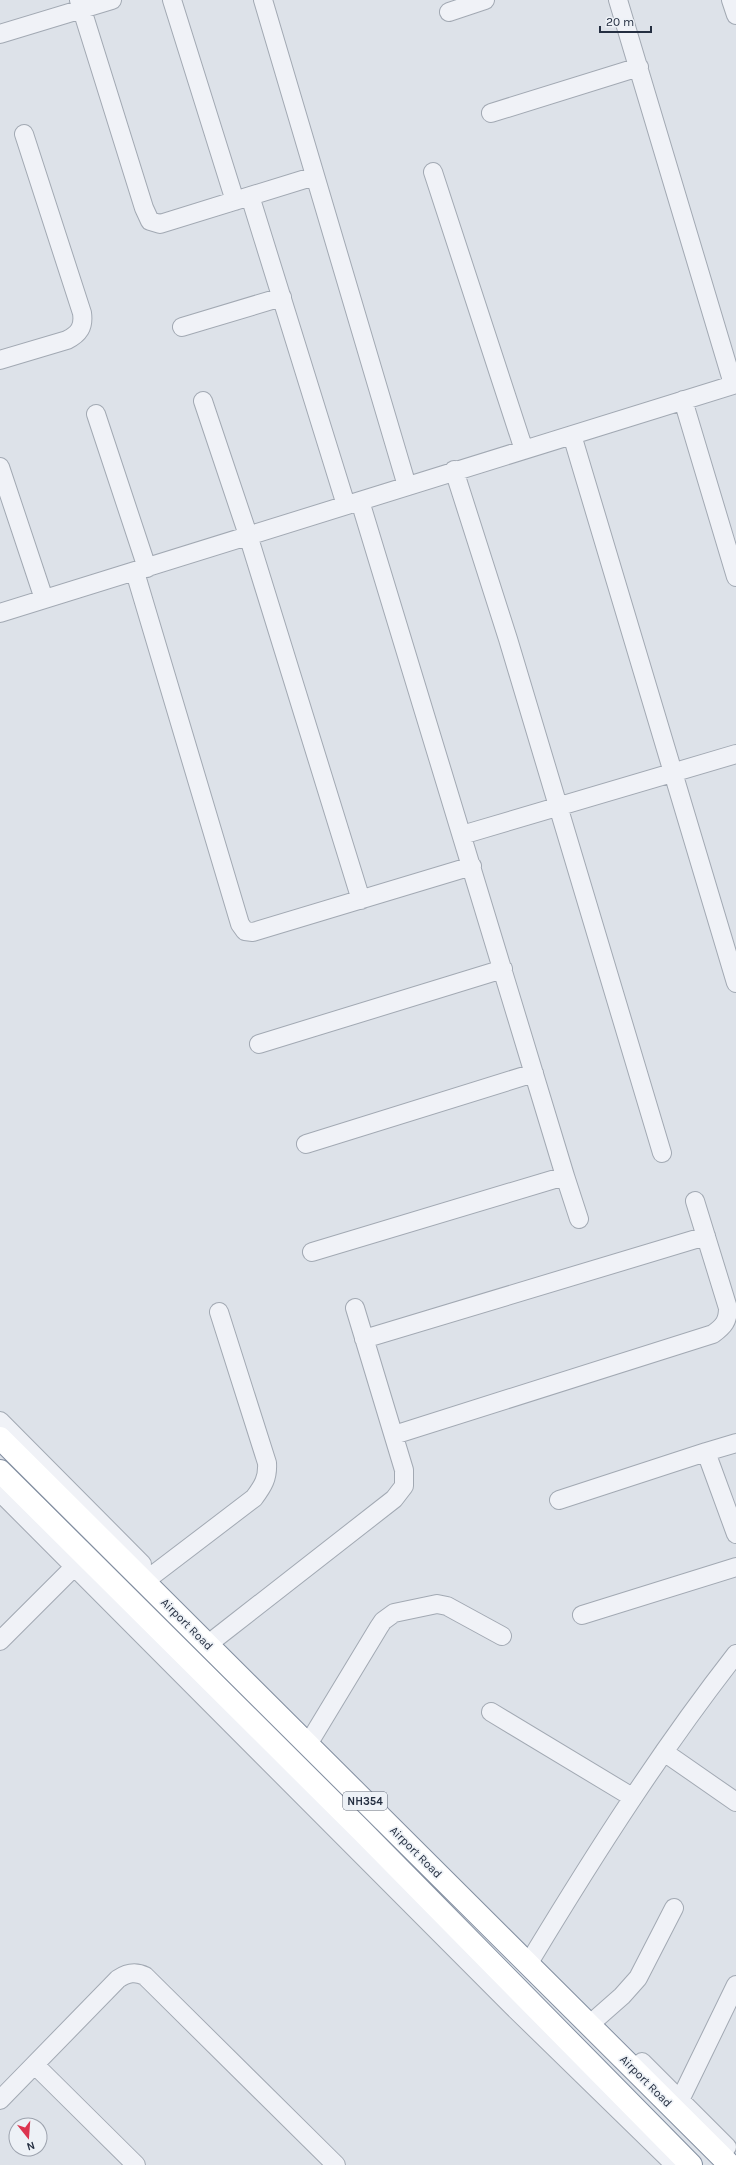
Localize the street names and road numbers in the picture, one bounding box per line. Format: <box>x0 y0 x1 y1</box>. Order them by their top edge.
street label: Airport Road <box>158 1595 216 1653</box>
road number: NH354 <box>343 1792 387 1810</box>
street label: Airport Road <box>387 1823 445 1881</box>
street label: Airport Road <box>617 2052 675 2110</box>

